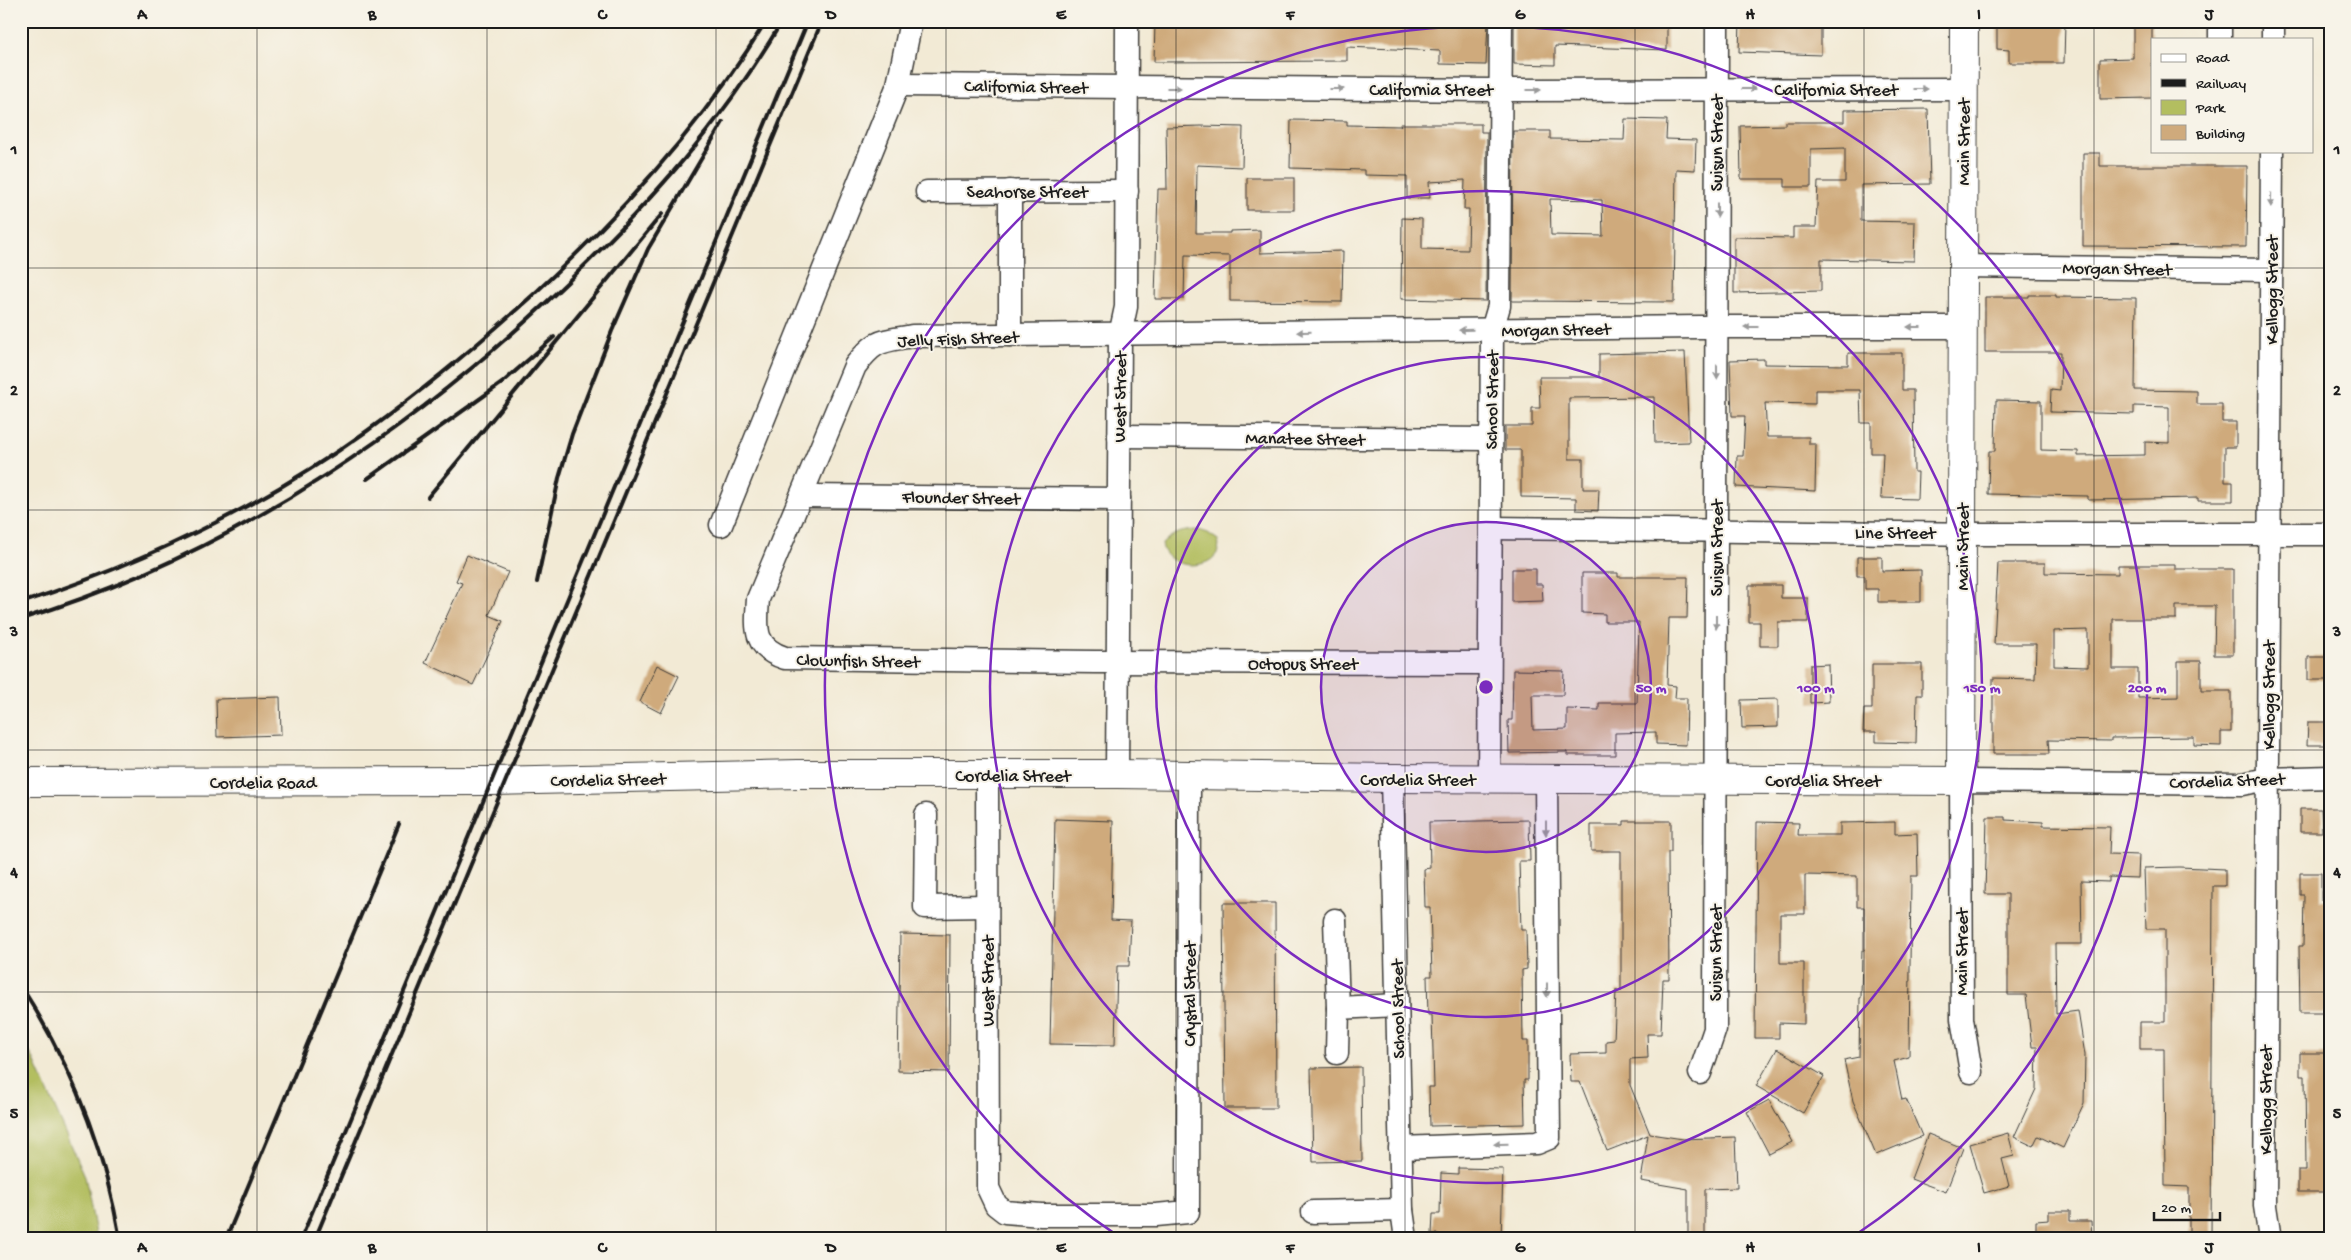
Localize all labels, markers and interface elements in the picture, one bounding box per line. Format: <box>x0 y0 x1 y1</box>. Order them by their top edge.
text: A <box>136 7 148 26</box>
text: B <box>367 7 377 26</box>
text: C <box>597 7 608 26</box>
text: D <box>824 7 837 26</box>
text: E <box>1056 7 1067 26</box>
text: F <box>1285 7 1296 26</box>
text: G <box>1515 7 1526 26</box>
text: H <box>1745 7 1755 26</box>
text: I <box>1977 7 1981 26</box>
text: J <box>2204 7 2215 26</box>
legend <box>2151 38 2314 152</box>
text: Road <box>2196 50 2230 68</box>
text: Railway <box>2196 76 2247 94</box>
street label: California Street <box>964 77 1090 100</box>
street label: California Street <box>1369 81 1494 102</box>
street label: California Street <box>1774 81 1899 102</box>
one-way arrow <box>1167 84 1183 92</box>
one-way arrow <box>1329 85 1345 93</box>
one-way arrow <box>1742 85 1758 93</box>
one-way arrow <box>1913 85 1929 93</box>
one-way arrow <box>1527 86 1543 94</box>
street label: Suisun Street <box>1708 93 1729 191</box>
street label: Main Street <box>1955 97 1976 186</box>
text: Park <box>2195 100 2226 118</box>
text: Building <box>2195 126 2245 144</box>
text: 1 <box>10 142 17 161</box>
text: 1 <box>2333 142 2340 161</box>
street label: Seahorse Street <box>966 183 1089 204</box>
one-way arrow <box>2267 192 2275 208</box>
one-way arrow <box>1713 202 1721 218</box>
street label: Kellogg Street <box>2263 234 2284 345</box>
street label: Morgan Street <box>2062 259 2173 282</box>
street label: Morgan Street <box>1501 320 1612 343</box>
one-way arrow <box>1743 323 1759 331</box>
one-way arrow <box>1905 323 1921 331</box>
one-way arrow <box>1458 326 1474 334</box>
street label: Jelly Fish Street <box>897 328 1021 353</box>
one-way arrow <box>1295 329 1311 337</box>
street label: School Street <box>1482 349 1505 450</box>
street label: West Street <box>1110 350 1133 443</box>
one-way arrow <box>1713 365 1721 381</box>
text: 2 <box>10 383 18 402</box>
text: 2 <box>2333 383 2341 402</box>
street label: Manatee Street <box>1245 429 1366 452</box>
street label: Flounder Street <box>901 488 1022 511</box>
street label: Suisun Street <box>1708 498 1729 596</box>
street label: Main Street <box>1954 502 1975 591</box>
street label: Line Street <box>1855 524 1937 545</box>
one-way arrow <box>1711 615 1719 631</box>
text: 3 <box>9 624 18 643</box>
text: 3 <box>2332 624 2341 643</box>
street label: Kellogg Street <box>2260 639 2281 750</box>
street label: Clownfish Street <box>796 651 922 674</box>
street label: Octopus Street <box>1248 655 1360 676</box>
centre of rings <box>1477 678 1495 696</box>
text: 50 m <box>1636 680 1667 698</box>
text: 100 m <box>1796 680 1835 698</box>
text: 150 m <box>1963 680 2001 698</box>
text: 200 m <box>2128 680 2167 698</box>
street label: Cordelia Street <box>955 767 1072 788</box>
street label: Cordelia Street <box>550 770 668 793</box>
street label: Cordelia Street <box>2169 770 2287 795</box>
street label: Cordelia Street <box>1360 771 1477 792</box>
street label: Cordelia Street <box>1765 772 1882 793</box>
street label: Cordelia Road <box>210 774 318 795</box>
one-way arrow <box>1542 820 1550 836</box>
text: 4 <box>9 865 18 884</box>
text: 4 <box>2332 865 2341 884</box>
street label: Suisun Street <box>1707 903 1728 1001</box>
street label: Main Street <box>1953 907 1974 996</box>
street label: West Street <box>979 934 1000 1026</box>
street label: Crystal Street <box>1181 940 1202 1047</box>
street label: School Street <box>1388 958 1411 1059</box>
one-way arrow <box>1544 983 1552 999</box>
street label: Kellogg Street <box>2257 1044 2278 1155</box>
text: 5 <box>10 1106 19 1125</box>
text: 5 <box>2333 1106 2342 1125</box>
one-way arrow <box>1493 1141 1509 1149</box>
scale bar <box>2154 1190 2220 1222</box>
text: 20 m <box>2161 1200 2191 1218</box>
text: A <box>136 1240 148 1259</box>
text: B <box>367 1240 377 1259</box>
text: C <box>597 1240 608 1259</box>
text: D <box>824 1240 837 1259</box>
text: E <box>1056 1240 1067 1259</box>
text: F <box>1285 1240 1296 1259</box>
text: G <box>1515 1240 1526 1259</box>
text: H <box>1745 1240 1755 1259</box>
text: I <box>1977 1240 1981 1259</box>
text: J <box>2204 1240 2215 1259</box>

